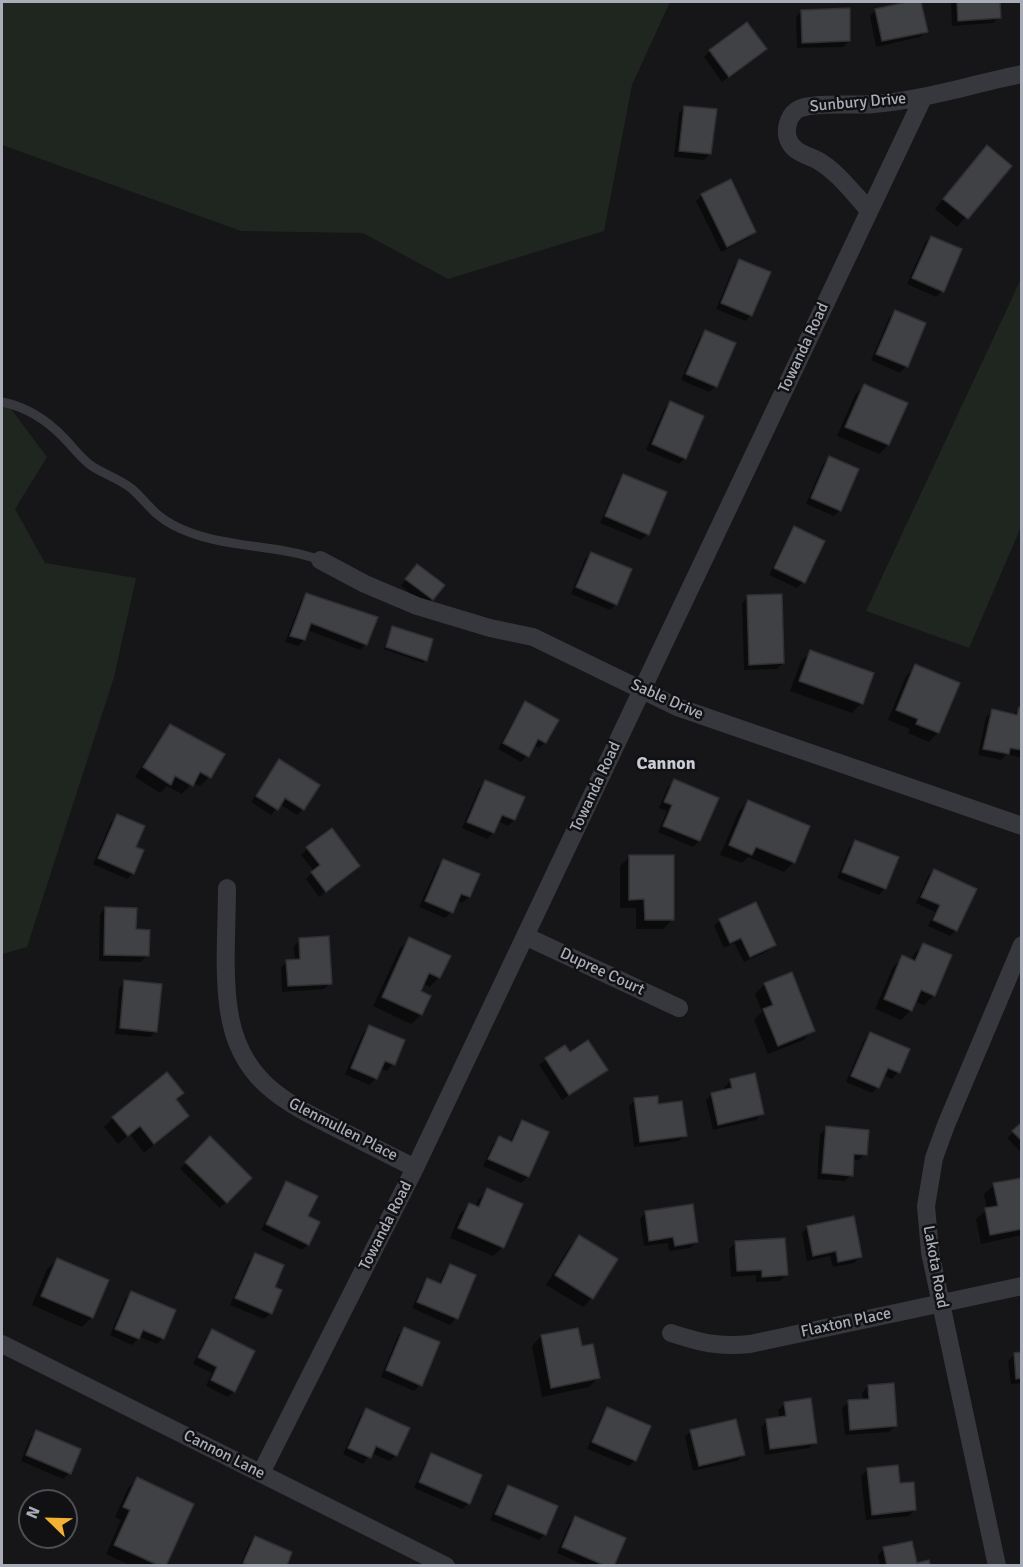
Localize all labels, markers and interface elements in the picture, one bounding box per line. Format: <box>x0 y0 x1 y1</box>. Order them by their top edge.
street label: Sunbury Drive <box>809 89 907 117</box>
street label: Towanda Road <box>775 300 833 396</box>
street label: Sable Drive <box>628 676 706 724</box>
street label: Towanda Road <box>567 739 625 835</box>
district label: Cannon <box>636 753 696 775</box>
street label: Dupree Court <box>557 944 647 1000</box>
street label: Glenmullen Place <box>285 1094 401 1166</box>
street label: Towanda Road <box>355 1178 417 1274</box>
street label: Lakota Road <box>918 1224 952 1310</box>
street label: Flaxton Place <box>799 1304 893 1342</box>
street label: Cannon Lane <box>180 1426 268 1484</box>
north arrow <box>18 1489 78 1549</box>
text: N <box>22 1504 45 1522</box>

